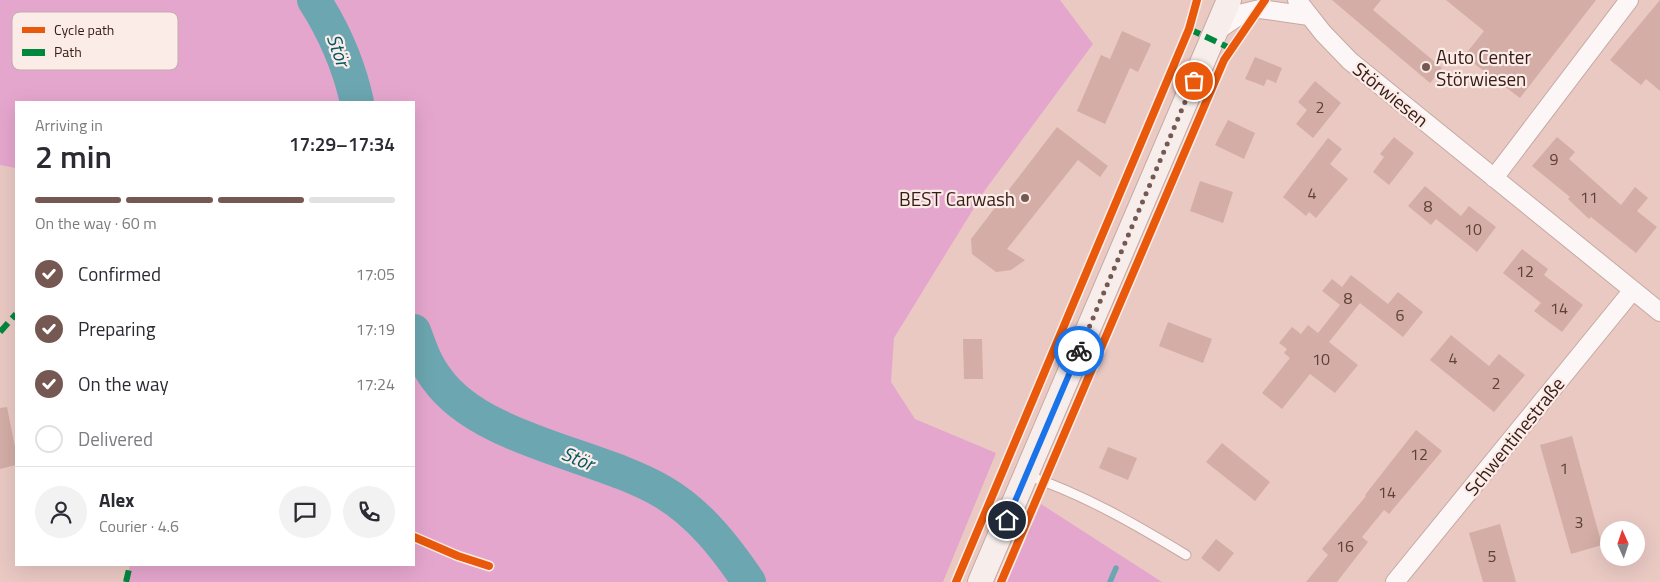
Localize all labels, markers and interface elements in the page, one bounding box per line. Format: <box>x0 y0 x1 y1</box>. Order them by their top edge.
legend <box>12 12 178 70</box>
text: Cycle path <box>54 19 114 40</box>
water label: Stör <box>319 30 360 73</box>
text: Path <box>54 41 82 62</box>
place label: Auto Center Störwiesen <box>1436 42 1531 93</box>
street label: Störwiesen <box>1347 54 1435 134</box>
pin <box>1173 60 1215 102</box>
marker: Auto Center Störwiesen <box>1420 61 1432 73</box>
icon: bag <box>1180 67 1208 95</box>
house number: 2 <box>1316 95 1324 119</box>
text: Arriving in <box>35 113 103 137</box>
text: 17:29–17:34 <box>289 129 395 158</box>
text: 2 min <box>35 132 112 180</box>
house number: 9 <box>1550 147 1559 171</box>
house number: 4 <box>1308 181 1317 205</box>
place label: BEST Carwash <box>899 184 1015 213</box>
house number: 11 <box>1580 185 1598 209</box>
marker: BEST Carwash <box>1019 192 1031 204</box>
house number: 8 <box>1424 194 1433 218</box>
text: On the way · 60 m <box>35 211 157 235</box>
house number: 10 <box>1464 217 1482 241</box>
text: Confirmed <box>78 259 161 288</box>
house number: 12 <box>1516 259 1534 283</box>
icon: check <box>35 260 63 288</box>
text: 17:05 <box>356 262 395 286</box>
house number: 8 <box>1344 286 1353 310</box>
house number: 14 <box>1550 296 1568 320</box>
house number: 6 <box>1396 303 1405 327</box>
text: Preparing <box>78 314 155 343</box>
icon: check <box>35 315 63 343</box>
text: 17:19 <box>356 317 395 341</box>
courier <box>1054 326 1104 376</box>
icon: bike <box>1065 337 1093 365</box>
house number: 4 <box>1449 346 1458 370</box>
house number: 10 <box>1312 347 1330 371</box>
text: On the way <box>78 369 169 398</box>
icon: check <box>35 370 63 398</box>
street label: Schwentinestraße <box>1457 370 1571 502</box>
house number: 2 <box>1492 371 1500 395</box>
text: 17:24 <box>356 372 395 396</box>
text: Delivered <box>78 424 153 453</box>
water label: Stör <box>557 438 601 479</box>
house number: 12 <box>1410 442 1428 466</box>
house number: 1 <box>1560 456 1568 480</box>
house number: 14 <box>1378 480 1396 504</box>
text: Alex <box>99 485 134 514</box>
button: person <box>35 486 87 538</box>
button: chat <box>279 486 331 538</box>
button: phone <box>343 486 395 538</box>
pin <box>986 499 1028 541</box>
icon: home <box>993 506 1021 534</box>
house number: 3 <box>1575 510 1583 534</box>
text: Courier · 4.6 <box>99 514 179 538</box>
north arrow <box>1600 521 1645 566</box>
map controls <box>1600 521 1645 566</box>
house number: 16 <box>1336 534 1354 558</box>
house number: 5 <box>1488 544 1497 568</box>

